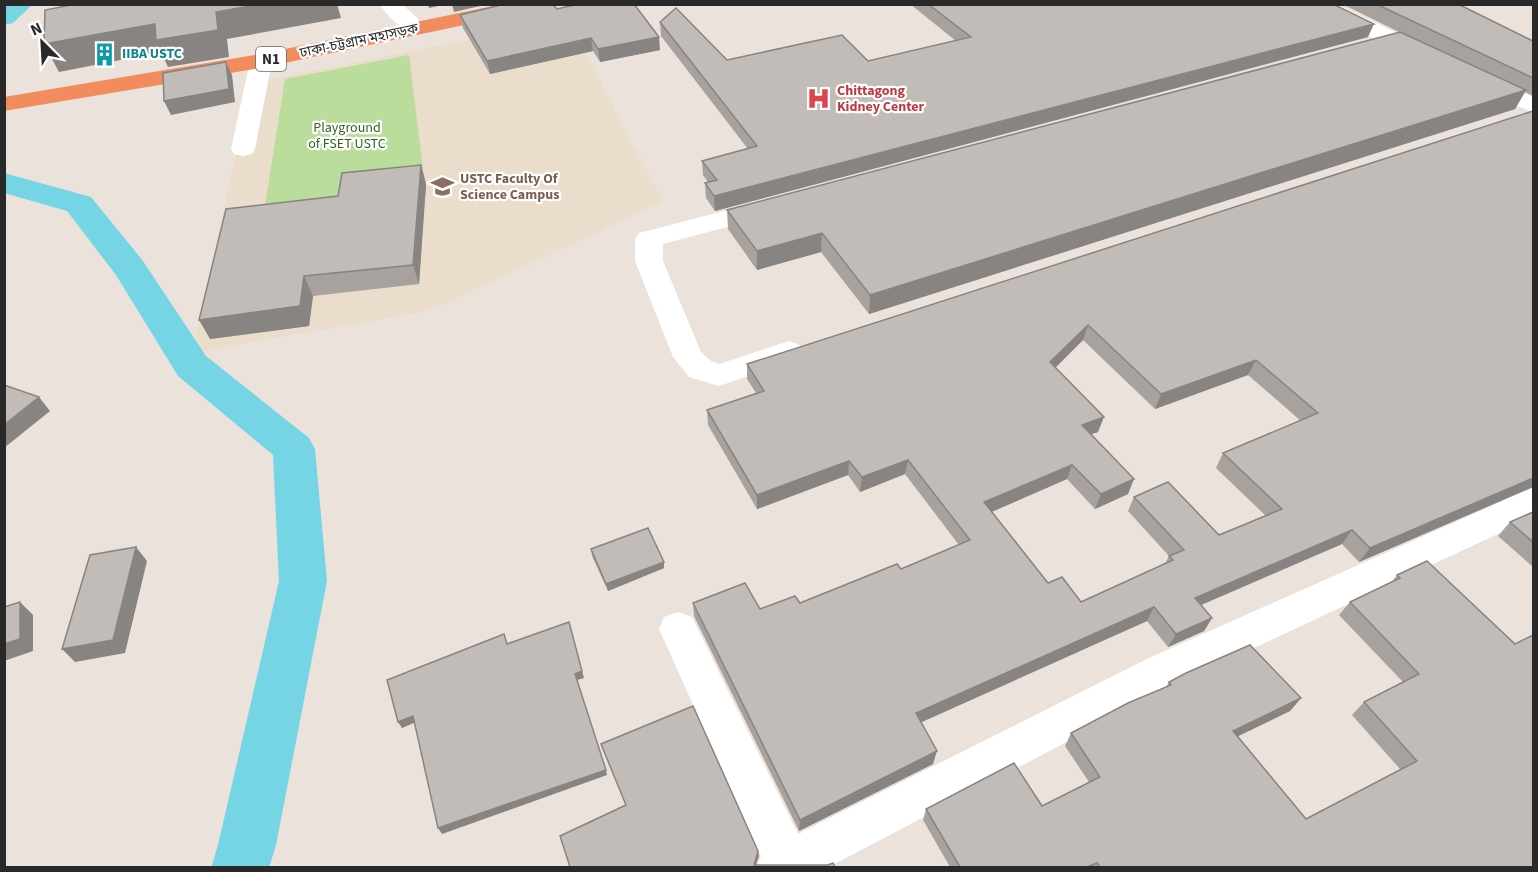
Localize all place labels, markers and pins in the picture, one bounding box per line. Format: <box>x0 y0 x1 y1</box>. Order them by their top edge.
building icon: IIBA USTC <box>91 41 117 67</box>
place label: IIBA USTC <box>122 44 182 64</box>
place label: Chittagong Kidney Center <box>837 81 925 117</box>
hospital icon: Chittagong Kidney Center <box>806 86 832 112</box>
place label: USTC Faculty Of Science Campus <box>460 169 559 205</box>
school or university icon: USTC Faculty Of Science Campus <box>429 174 455 200</box>

